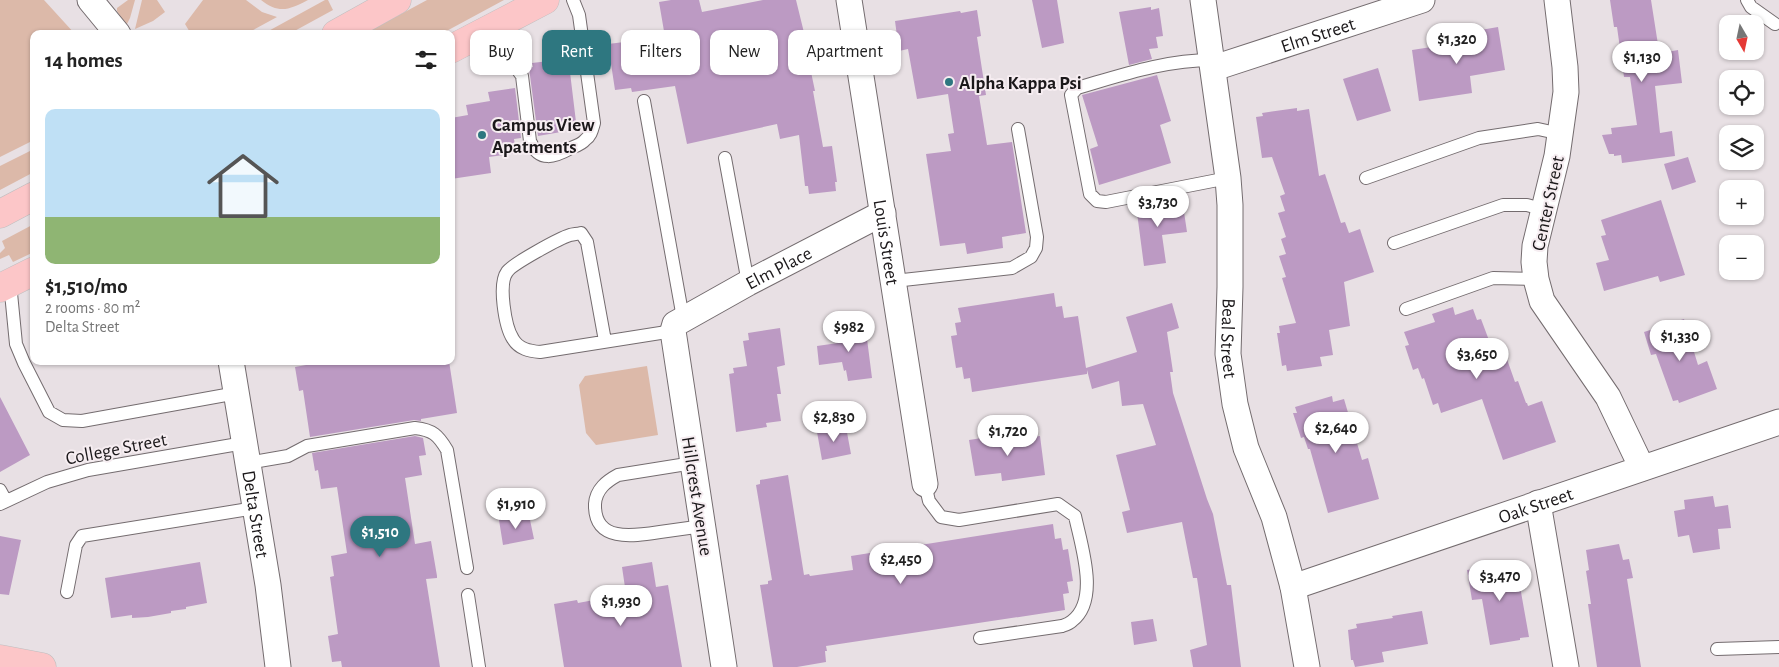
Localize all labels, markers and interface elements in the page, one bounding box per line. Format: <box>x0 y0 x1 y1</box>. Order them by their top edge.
street label: Elm Street <box>1279 15 1358 57</box>
north arrow <box>1719 15 1764 60</box>
map controls <box>1719 15 1764 280</box>
pin: $1,320 <box>1416 22 1498 65</box>
chip: Buy <box>470 30 532 75</box>
chip: Rent <box>542 30 611 75</box>
chip: Filters <box>621 30 700 75</box>
chip: New <box>710 30 778 75</box>
chip: Apartment <box>788 30 901 75</box>
text: $1,320 <box>1437 31 1477 47</box>
pin: $1,130 <box>1601 41 1683 83</box>
icon: filters <box>412 46 440 74</box>
text: $1,130 <box>1623 49 1661 65</box>
text: 14 homes <box>45 50 123 71</box>
button: locate <box>1719 70 1764 115</box>
place label: Alpha Kappa Psi <box>959 74 1082 93</box>
marker: Alpha Kappa Psi <box>943 76 955 88</box>
place label: Campus View Apatments <box>492 116 595 157</box>
button: layers <box>1719 125 1764 170</box>
marker: Campus View Apatments <box>476 129 488 141</box>
icon: home <box>198 141 288 231</box>
street label: Center Street <box>1529 154 1568 253</box>
button: + <box>1719 180 1764 225</box>
pin: $3,730 <box>1117 186 1199 228</box>
text: $3,730 <box>1138 194 1178 210</box>
street label: Louis Street <box>869 198 902 286</box>
button: − <box>1719 235 1764 280</box>
street label: Elm Place <box>743 244 815 294</box>
text: $1,510/mo <box>45 276 128 297</box>
street label: Beal Street <box>1217 298 1239 380</box>
text: 2 rooms · 80 m² <box>45 300 140 316</box>
pin: $982 <box>819 310 879 353</box>
text: Delta Street <box>45 319 119 335</box>
text: $982 <box>834 319 864 335</box>
pin: $1,330 <box>1639 320 1721 362</box>
text: $1,330 <box>1661 328 1699 344</box>
pin: $3,650 <box>1436 338 1518 380</box>
text: $3,650 <box>1457 346 1497 362</box>
pin: $2,830 <box>793 400 875 443</box>
text: $2,830 <box>813 409 855 425</box>
pin: $2,640 <box>1295 412 1377 454</box>
pin: $1,720 <box>967 414 1049 457</box>
text: $2,640 <box>1315 420 1357 436</box>
text: $1,720 <box>988 423 1028 439</box>
street label: College Street <box>64 430 168 469</box>
street label: Hillcrest Avenue <box>678 435 715 557</box>
street label: Delta Street <box>238 469 271 559</box>
street label: Oak Street <box>1496 485 1576 528</box>
pin: $1,910 <box>475 488 557 530</box>
text: $1,910 <box>497 496 535 512</box>
pin: $1,510 <box>339 516 421 558</box>
text: $1,510 <box>361 524 399 540</box>
pin: $2,450 <box>860 542 942 585</box>
text: $2,450 <box>880 551 922 567</box>
pin: $3,470 <box>1459 560 1541 602</box>
text: $3,470 <box>1479 568 1521 584</box>
pin: $1,930 <box>580 584 662 627</box>
text: $1,930 <box>601 593 641 609</box>

